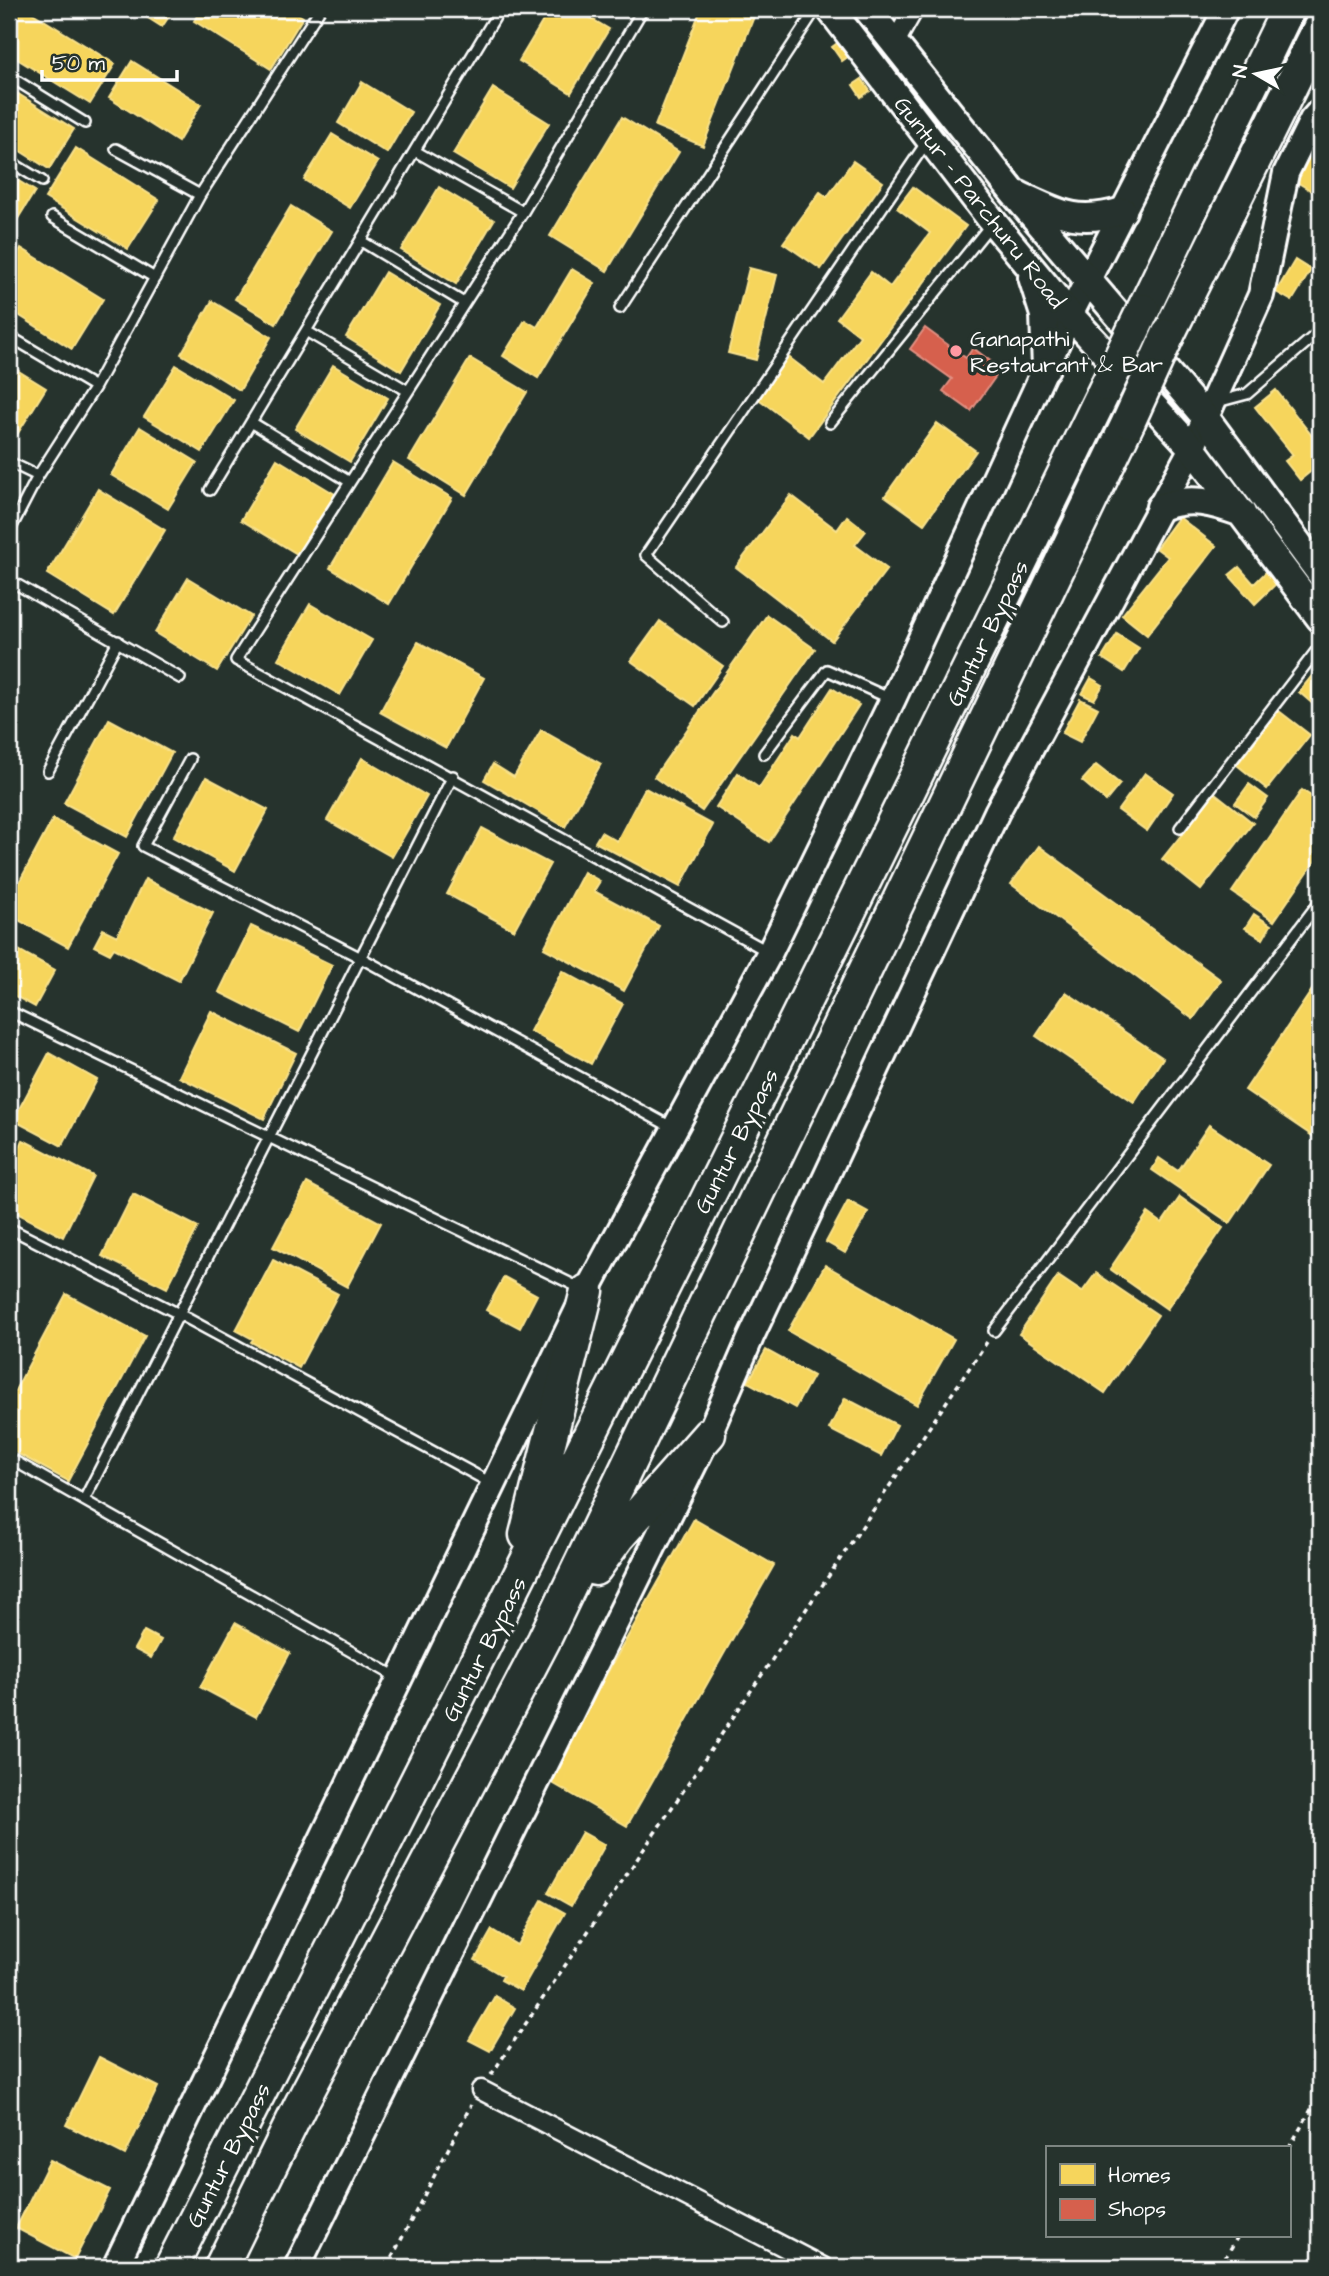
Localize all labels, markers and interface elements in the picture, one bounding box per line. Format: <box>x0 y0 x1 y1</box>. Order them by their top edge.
scale bar <box>42 38 177 82</box>
north arrow <box>1220 38 1290 108</box>
text: 50 m <box>52 49 106 78</box>
text: N <box>1226 63 1255 80</box>
street label: Guntur - Parchuru Road <box>886 90 1072 316</box>
place label: Ganapathi Restaurant & Bar <box>970 323 1163 381</box>
marker: Ganapathi Restaurant & Bar <box>948 343 964 359</box>
street label: Guntur Bypass <box>939 555 1038 712</box>
street label: Guntur Bypass <box>687 1064 788 1220</box>
street label: Guntur Bypass <box>435 1572 536 1728</box>
street label: Guntur Bypass <box>179 2078 280 2234</box>
legend <box>1046 2146 1290 2238</box>
text: Homes <box>1108 2161 1171 2190</box>
text: Shops <box>1108 2195 1166 2225</box>

